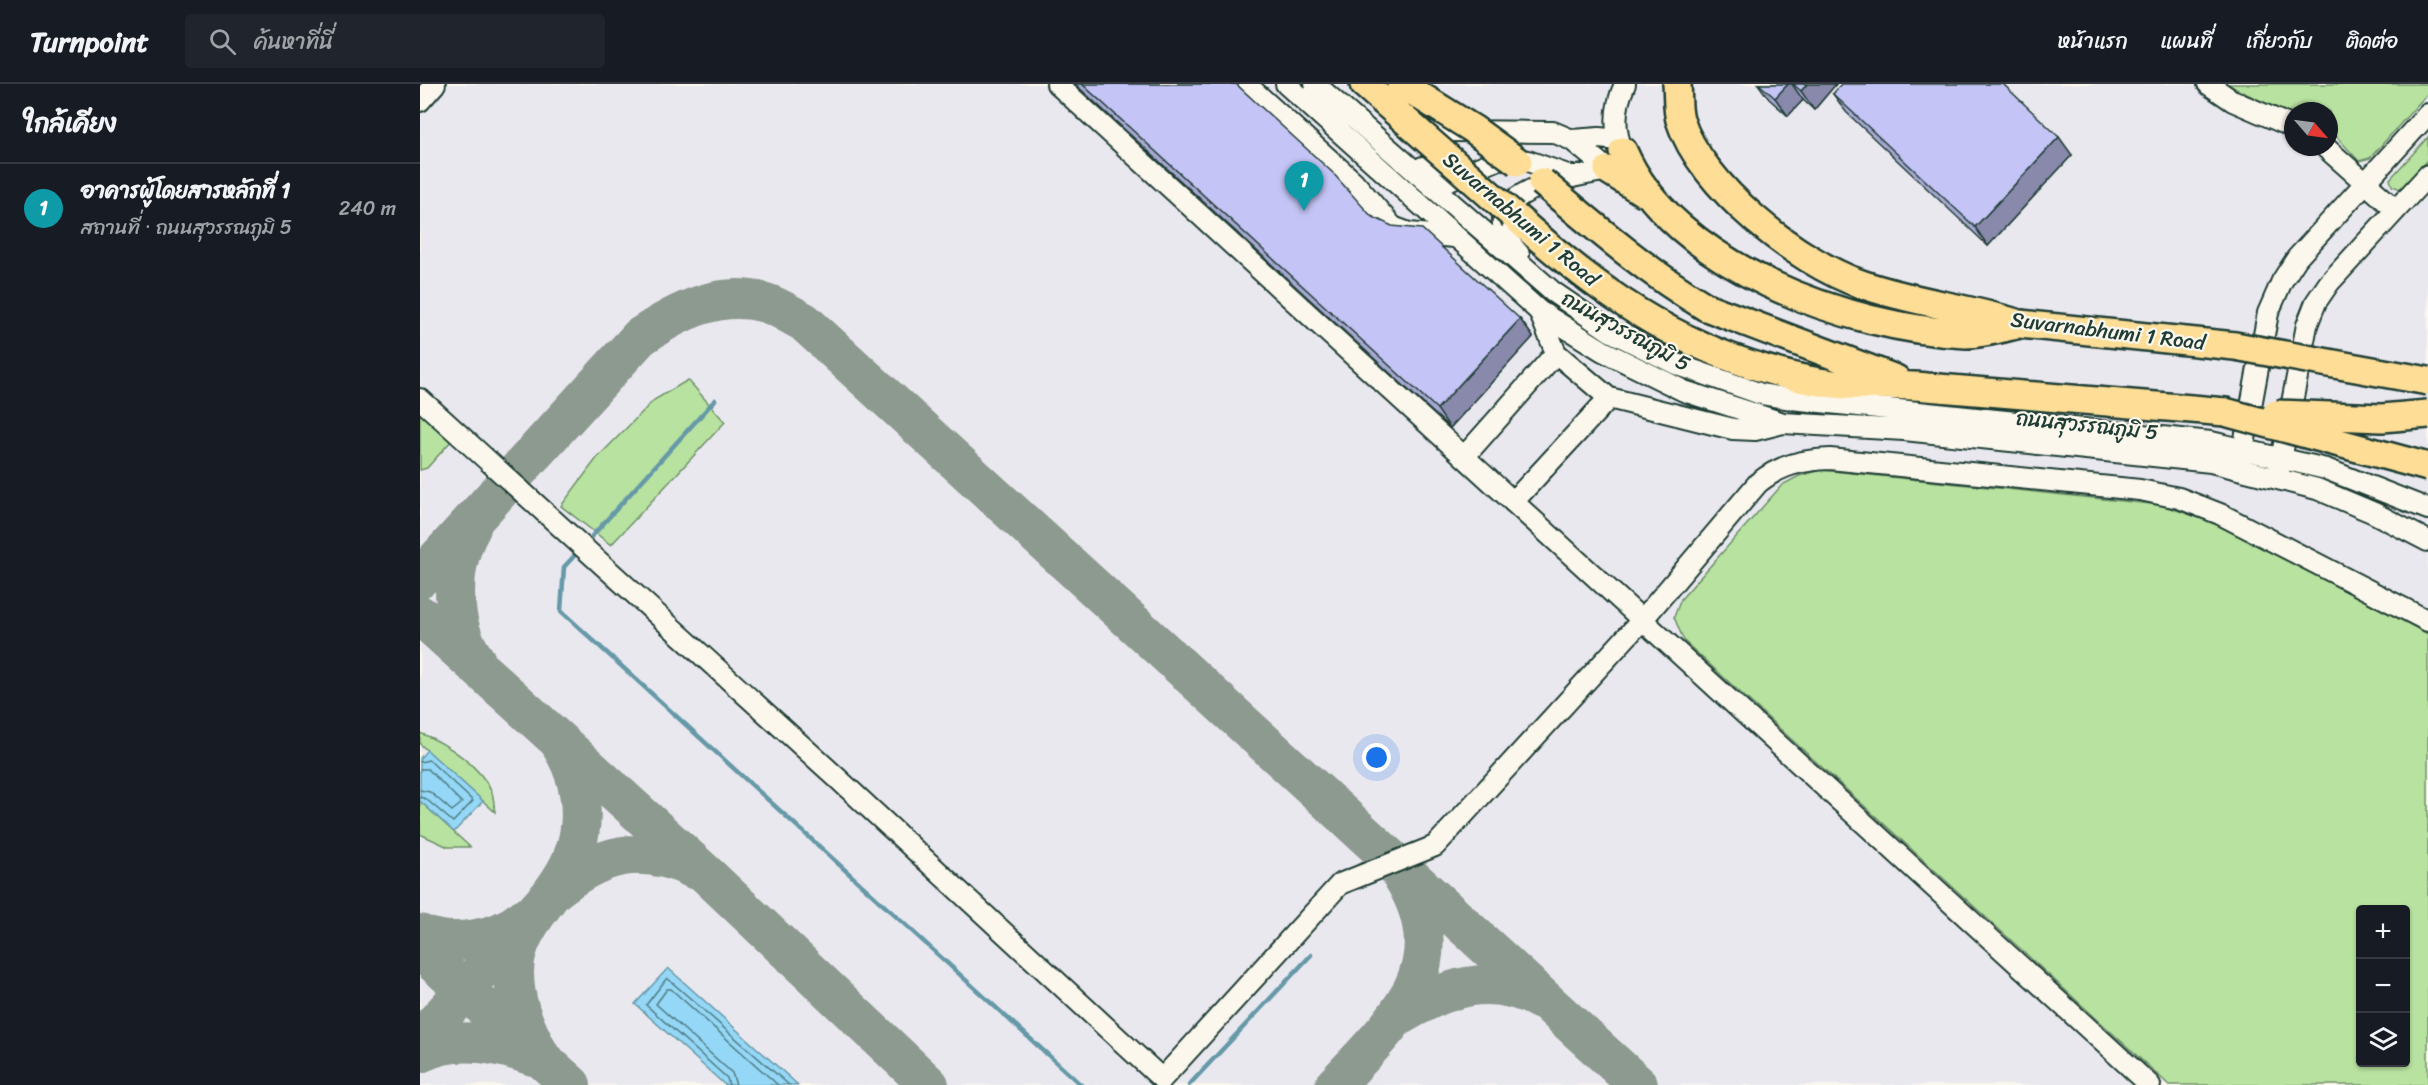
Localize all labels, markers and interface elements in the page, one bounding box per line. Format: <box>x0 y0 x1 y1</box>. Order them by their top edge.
search box <box>185 14 605 68</box>
text: Turnpoint <box>30 17 149 66</box>
text: ค้นหาที่นี่ <box>254 22 333 61</box>
text: หน้าแรก <box>2058 22 2128 60</box>
text: แผนที่ <box>2161 22 2213 60</box>
text: เกี่ยวกับ <box>2246 22 2313 60</box>
text: ติดต่อ <box>2346 22 2398 60</box>
icon: search <box>206 25 239 58</box>
text: ใกล้เคียง <box>24 100 116 146</box>
north arrow <box>2284 102 2338 156</box>
street label: Suvarnabhumi 1 Road <box>1434 142 1610 298</box>
pin: 1 <box>1284 162 1324 211</box>
text: อาคารผู้โดยสารหลักที่ 1 <box>81 171 291 210</box>
text: 1 <box>39 191 48 226</box>
text: 240 m <box>339 191 396 226</box>
text: สถานที่ · ถนนสุวรรณภูมิ 5 <box>81 210 292 245</box>
street label: ถนนสุวรรณภูมิ 5 <box>1554 280 1698 382</box>
street label: Suvarnabhumi 1 Road <box>2009 300 2209 362</box>
street label: ถนนสุวรรณภูมิ 5 <box>2014 399 2160 451</box>
your location <box>1362 743 1391 772</box>
map controls <box>2356 905 2410 1067</box>
button: + <box>2356 905 2410 959</box>
button: − <box>2356 959 2410 1013</box>
button: layers <box>2356 1013 2410 1067</box>

